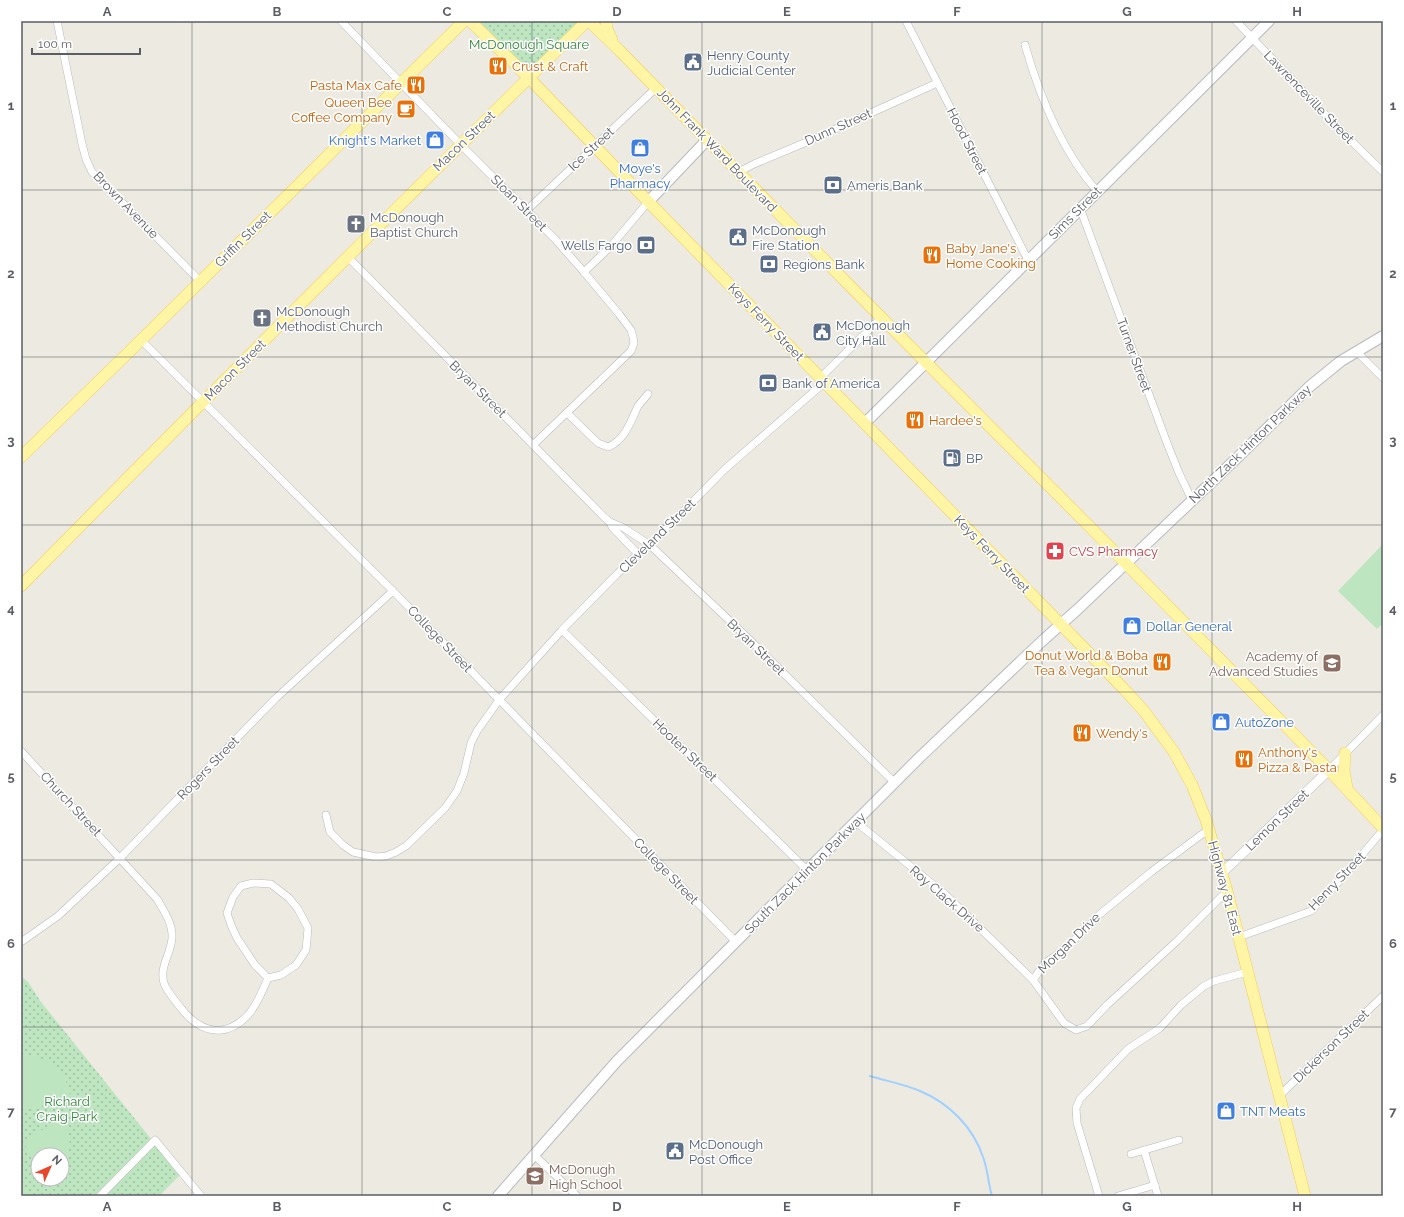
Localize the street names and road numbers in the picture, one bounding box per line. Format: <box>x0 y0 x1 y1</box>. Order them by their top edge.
street label: Lawrenceville Street <box>1261 48 1358 147</box>
street label: John Frank Ward Boulevard <box>654 85 780 215</box>
street label: Dunn Street <box>802 105 874 148</box>
street label: Hood Street <box>944 105 990 177</box>
street label: Macon Street <box>430 107 499 174</box>
street label: Ice Street <box>565 124 617 174</box>
street label: Brown Avenue <box>90 168 162 242</box>
street label: Sloan Street <box>488 172 551 235</box>
street label: Sims Street <box>1046 183 1105 242</box>
street label: Griffin Street <box>212 207 275 270</box>
street label: Keys Ferry Street <box>725 280 807 364</box>
street label: Turner Street <box>1114 316 1155 395</box>
street label: Macon Street <box>201 336 269 404</box>
street label: Bryan Street <box>446 357 510 421</box>
street label: North Zack Hinton Parkway <box>1186 382 1314 506</box>
street label: Cleveland Street <box>616 495 699 576</box>
street label: Keys Ferry Street <box>951 512 1033 596</box>
street label: College Street <box>405 603 476 676</box>
street label: Bryan Street <box>724 616 788 679</box>
street label: Hooten Street <box>650 716 721 785</box>
street label: Rogers Street <box>174 733 242 803</box>
street label: Church Street <box>37 769 105 840</box>
street label: Lemon Street <box>1242 786 1312 854</box>
street label: South Zack Hinton Parkway <box>741 809 869 937</box>
street label: College Street <box>631 835 702 908</box>
street label: Highway 81 East <box>1205 839 1245 938</box>
street label: Henry Street <box>1305 848 1369 913</box>
street label: Roy Clack Drive <box>907 863 988 936</box>
street label: Morgan Drive <box>1035 909 1103 976</box>
street label: Dickerson Street <box>1290 1006 1372 1086</box>

